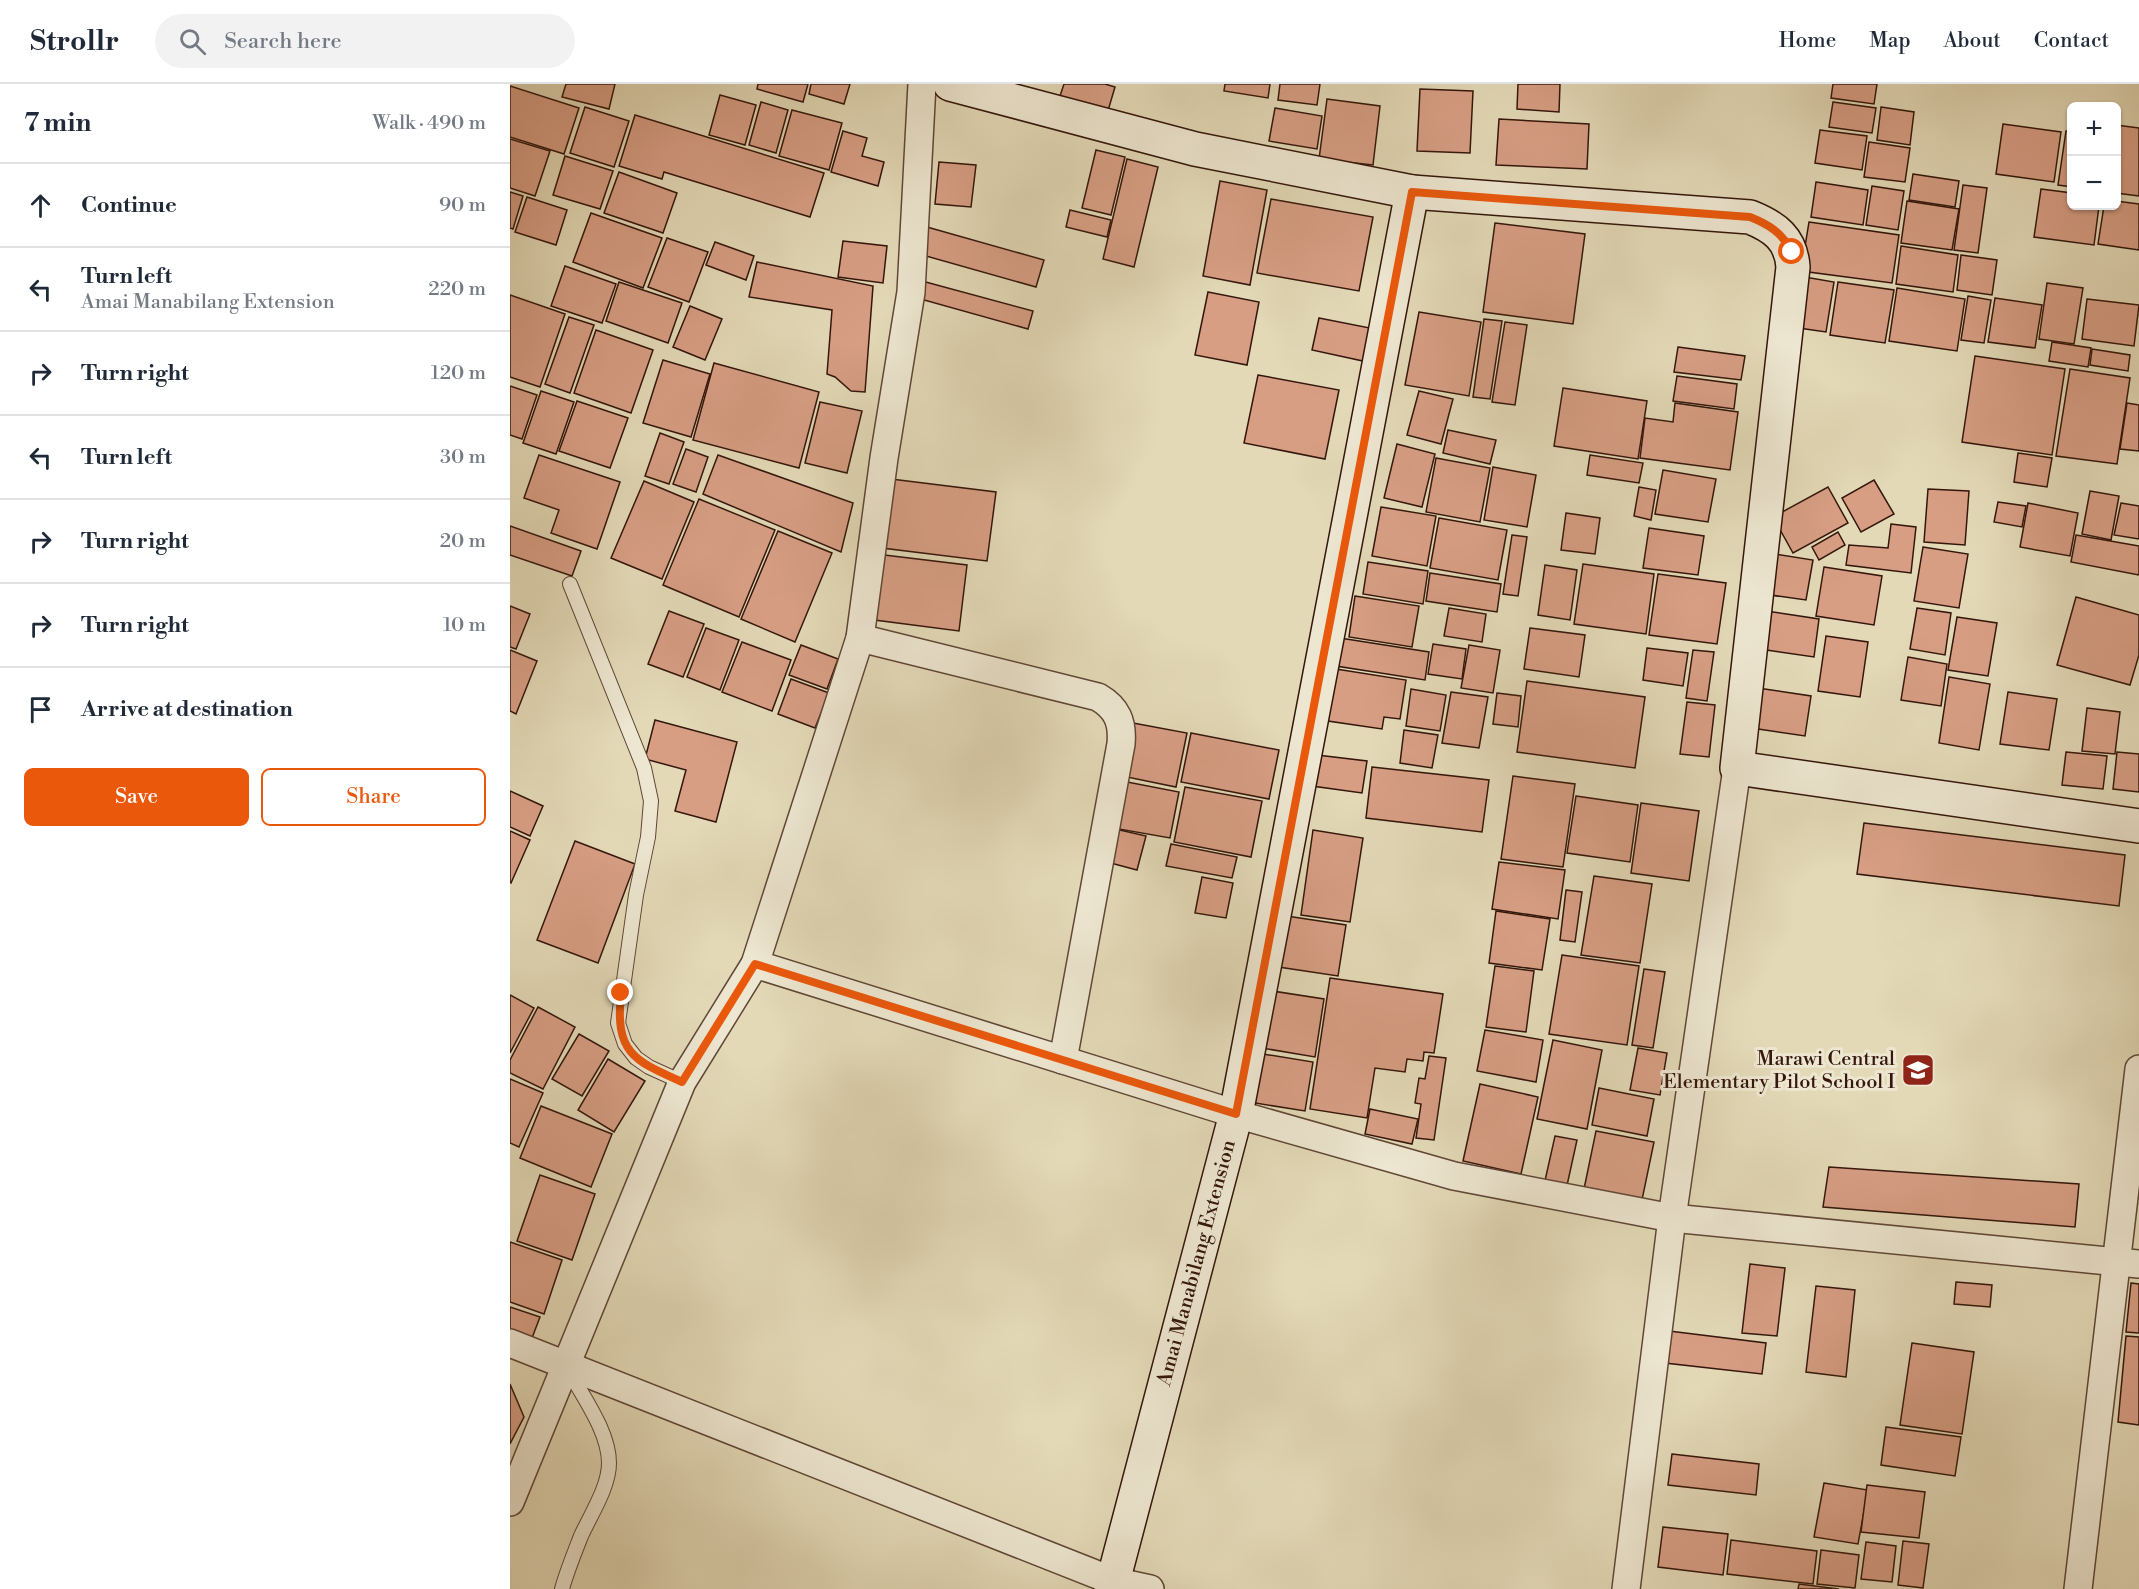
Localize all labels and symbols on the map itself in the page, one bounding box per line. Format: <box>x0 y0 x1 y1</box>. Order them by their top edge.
route start <box>1778 238 1804 264</box>
route end <box>607 979 633 1005</box>
place label: Marawi Central Elementary Pilot School I <box>1663 1047 1895 1095</box>
school or university icon: Marawi Central Elementary Pilot School I <box>1900 1052 1936 1088</box>
street label: Amai Manabilang Extension <box>1152 1137 1242 1390</box>

